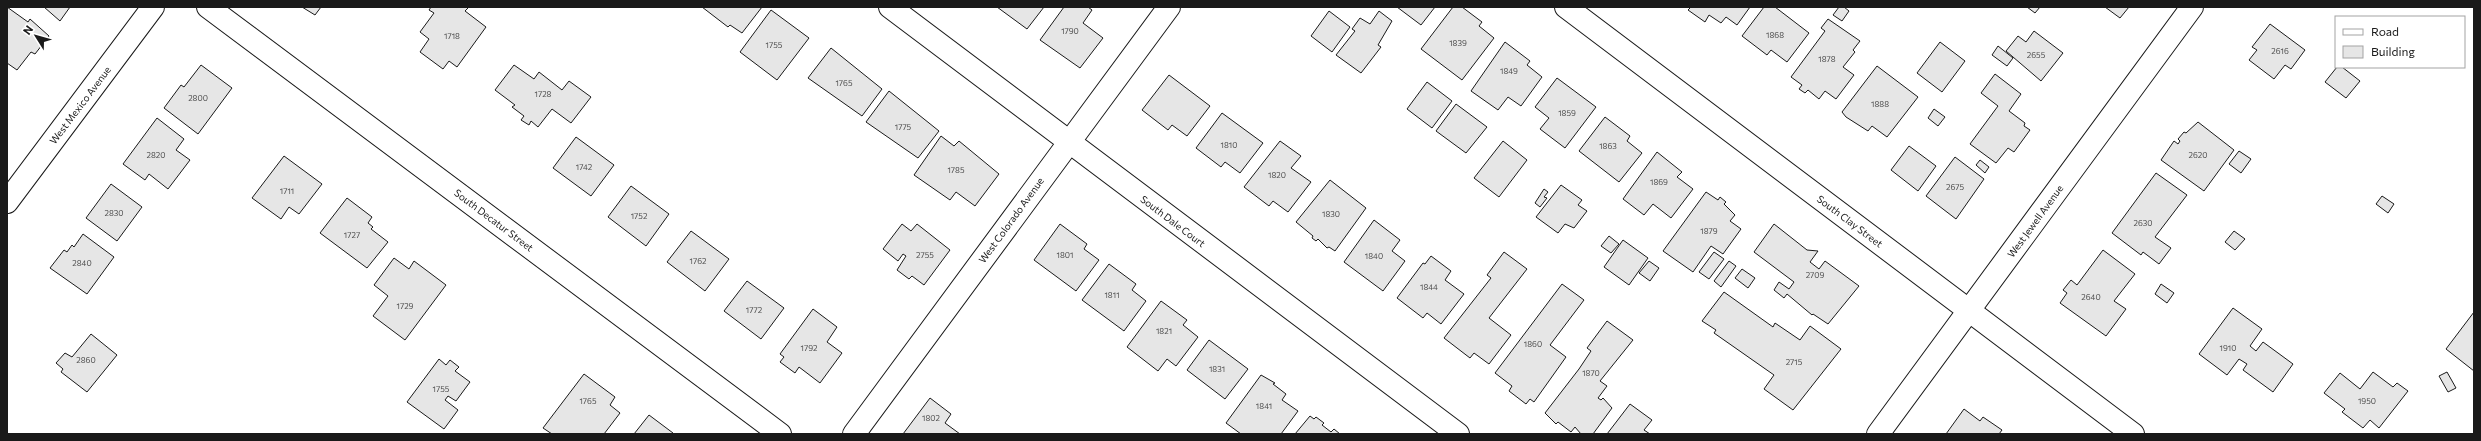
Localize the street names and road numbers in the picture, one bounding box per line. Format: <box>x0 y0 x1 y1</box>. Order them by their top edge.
street label: West Mexico Avenue <box>47 64 113 146</box>
street label: West Colorado Avenue <box>976 175 1046 265</box>
street label: West Jewell Avenue <box>2005 182 2065 260</box>
street label: South Decatur Street <box>452 186 536 254</box>
street label: South Clay Street <box>1815 192 1885 250</box>
street label: South Dale Court <box>1138 193 1208 249</box>

